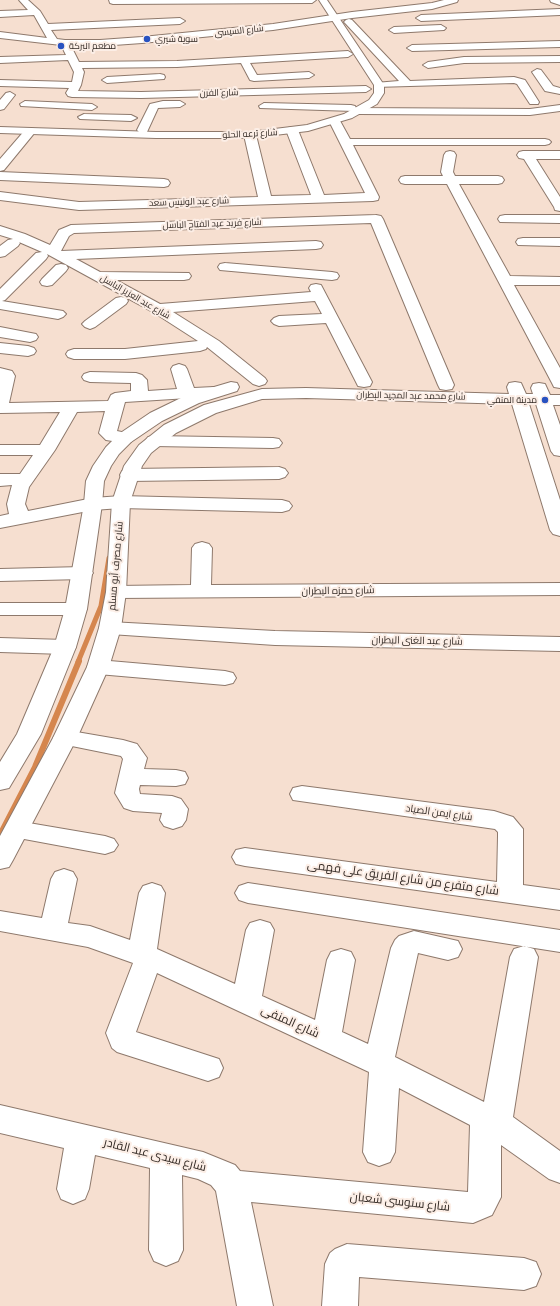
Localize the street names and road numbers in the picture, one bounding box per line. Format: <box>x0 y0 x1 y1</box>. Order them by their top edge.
street label: شارع السيسى <box>214 23 264 39</box>
street label: شارع الفرن <box>200 87 238 99</box>
street label: شارع ترعه الحلو <box>222 127 278 141</box>
street label: شارع عبد الونيس سعد <box>149 195 229 209</box>
street label: شارع فريد عبد الفتاح الباسل <box>162 217 262 231</box>
street label: شارع عبد العزيز الباسل <box>98 273 172 321</box>
street label: شارع محمد عبد المجيد البطران <box>356 390 466 402</box>
street label: شارع مصرف أبو مسلم <box>106 521 126 611</box>
street label: شارع حمزه البطران <box>301 584 375 598</box>
street label: شارع عبد الغنى البطران <box>371 634 463 648</box>
street label: شارع ايمن الصياد <box>405 802 473 824</box>
street label: شارع متفرع من شارع الفريق على فهمى <box>306 857 500 899</box>
street label: شارع المنفى <box>259 1003 321 1041</box>
street label: شارع سيدى عبد القادر <box>102 1135 208 1175</box>
street label: شارع سنوسى شعبان <box>349 1190 451 1214</box>

